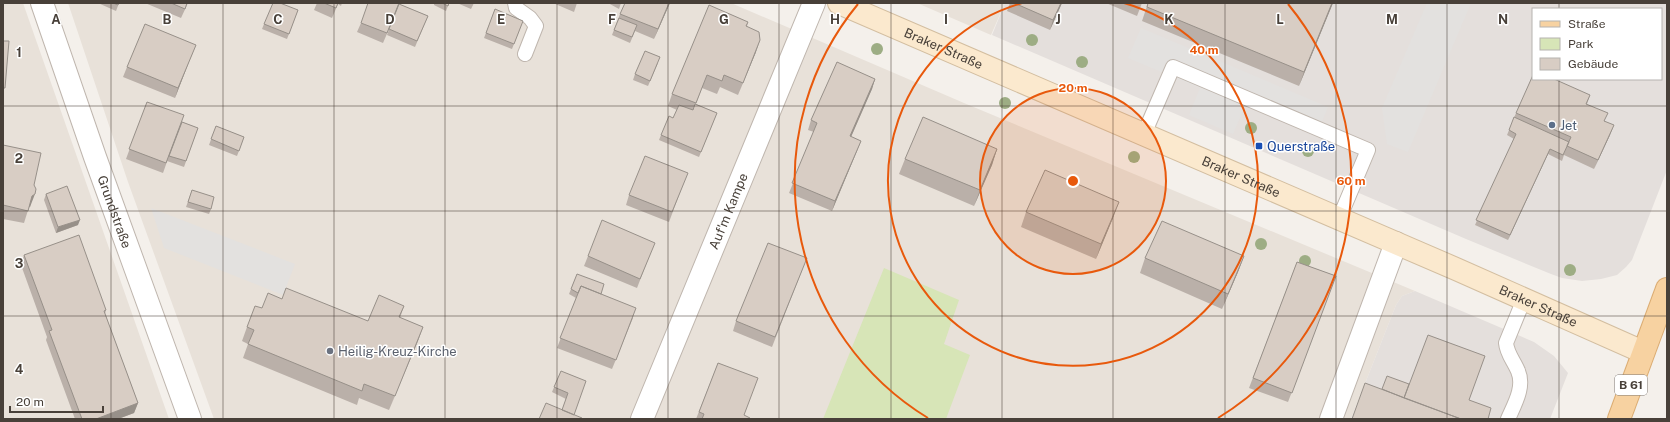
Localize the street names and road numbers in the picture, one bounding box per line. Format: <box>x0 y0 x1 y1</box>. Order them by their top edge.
street label: Braker Straße <box>902 25 985 72</box>
street label: Braker Straße <box>1200 153 1283 200</box>
street label: Auf'm Kampe <box>706 171 750 251</box>
street label: Grundstraße <box>95 173 135 250</box>
street label: Braker Straße <box>1497 282 1580 329</box>
road number: B 61 <box>1615 375 1647 395</box>

